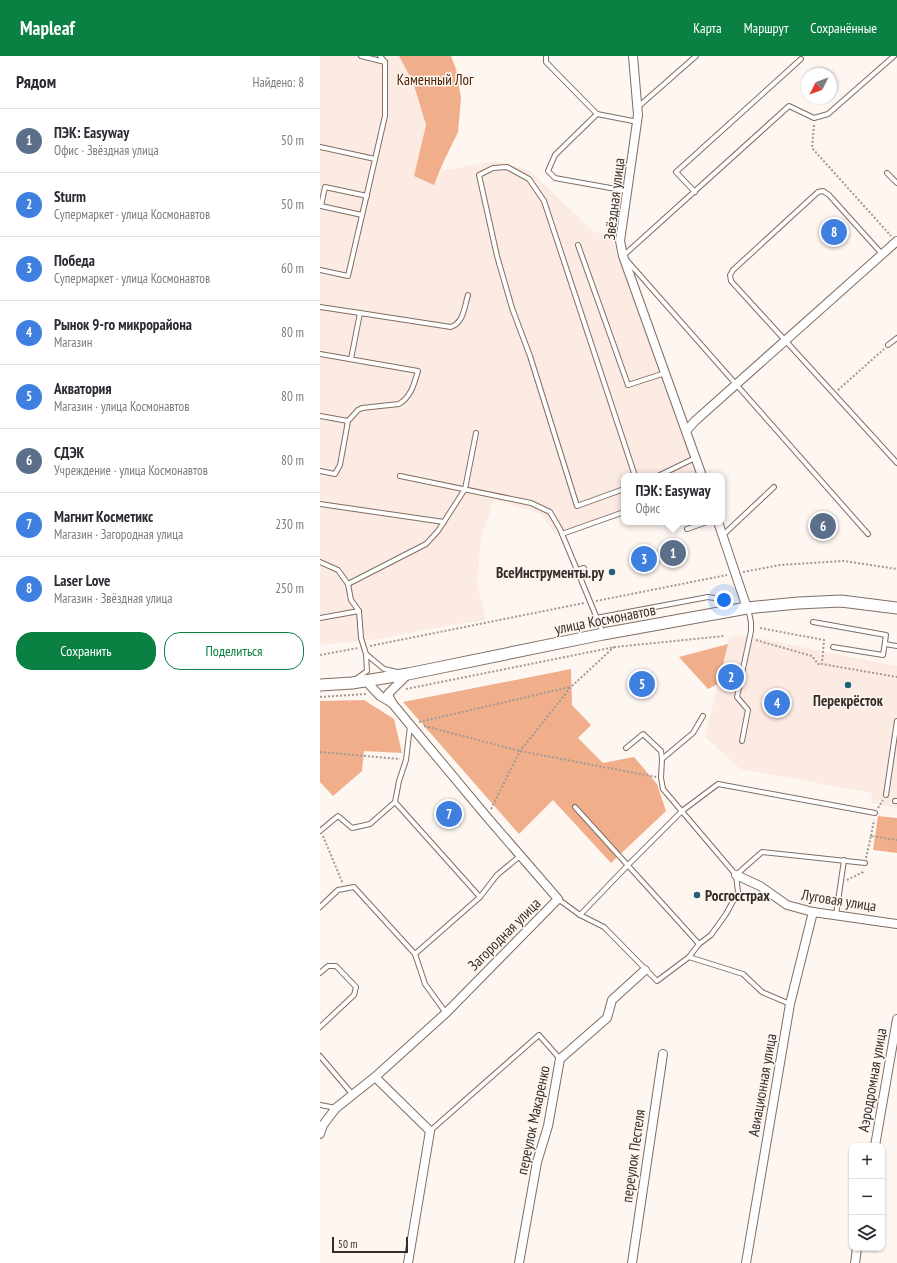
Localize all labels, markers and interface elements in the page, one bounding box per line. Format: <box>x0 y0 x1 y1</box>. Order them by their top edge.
text: Mapleaf <box>20 16 75 40</box>
text: Карта <box>693 19 722 37</box>
text: Маршрут <box>744 19 788 37</box>
text: Сохранённые <box>810 19 877 37</box>
north arrow <box>801 68 837 104</box>
park label: Каменный Лог <box>397 70 474 89</box>
text: Рядом <box>16 71 56 93</box>
text: Найдено: 8 <box>253 74 304 91</box>
text: ПЭК: Easyway <box>54 123 129 142</box>
text: 1 <box>26 132 32 149</box>
text: 50 m <box>281 132 304 149</box>
text: Офис · Звёздная улица <box>54 142 159 159</box>
street label: Звёздная улица <box>600 157 628 241</box>
text: Sturm <box>54 187 86 206</box>
text: 2 <box>26 196 32 213</box>
text: 50 m <box>281 196 304 213</box>
text: Супермаркет · улица Космонавтов <box>54 206 210 223</box>
pin: 8 <box>821 217 847 247</box>
text: Победа <box>54 251 95 270</box>
text: 3 <box>26 260 32 277</box>
text: 60 m <box>281 260 304 277</box>
text: Супермаркет · улица Космонавтов <box>54 270 210 287</box>
text: Рынок 9-го микрорайона <box>54 315 192 334</box>
text: 4 <box>26 324 32 341</box>
text: 80 m <box>281 324 304 341</box>
text: Магазин <box>54 334 92 351</box>
text: Акватория <box>54 379 112 398</box>
text: 5 <box>26 388 32 405</box>
text: 80 m <box>281 388 304 405</box>
text: Магазин · улица Космонавтов <box>54 398 189 415</box>
text: СДЭК <box>54 443 84 462</box>
text: 6 <box>26 452 32 469</box>
text: 80 m <box>281 452 304 469</box>
text: Учреждение · улица Космонавтов <box>54 462 208 479</box>
popup <box>621 473 725 525</box>
text: ПЭК: Easyway <box>635 481 711 500</box>
text: Офис <box>635 500 660 517</box>
text: Магнит Косметикс <box>54 507 153 526</box>
pin: 6 <box>810 511 836 541</box>
text: 7 <box>26 516 32 533</box>
text: 230 m <box>275 516 304 533</box>
text: Магазин · Загородная улица <box>54 526 183 543</box>
pin: 1 <box>660 538 686 568</box>
pin: 3 <box>631 544 657 574</box>
place label: ВсеИнструменты.ру <box>496 563 605 582</box>
marker: ВсеИнструменты.ру <box>607 567 617 577</box>
text: Laser Love <box>54 571 111 590</box>
text: 8 <box>26 580 32 597</box>
text: 250 m <box>275 580 304 597</box>
text: Магазин · Звёздная улица <box>54 590 172 607</box>
your location <box>714 590 734 610</box>
street label: улица Космонавтов <box>553 600 657 638</box>
button: Сохранить <box>16 632 156 670</box>
button: Поделиться <box>164 632 304 670</box>
pin: 2 <box>718 662 744 692</box>
pin: 5 <box>629 669 655 699</box>
marker: Перекрёсток <box>843 680 853 690</box>
pin: 4 <box>764 688 790 718</box>
place label: Перекрёсток <box>813 691 884 710</box>
pin: 7 <box>436 799 462 829</box>
street label: Луговая улица <box>799 885 878 915</box>
place label: Росгосстрах <box>705 886 770 905</box>
marker: Росгосстрах <box>692 890 702 900</box>
street label: Загородная улица <box>464 894 544 974</box>
street label: Аэродромная улица <box>854 1027 890 1133</box>
street label: Авиационная улица <box>744 1032 780 1138</box>
street label: переулок Макаренко <box>512 1064 554 1176</box>
street label: переулок Пестеля <box>617 1108 649 1204</box>
map controls <box>849 1143 885 1251</box>
button: + <box>849 1143 885 1179</box>
button: − <box>849 1179 885 1215</box>
button: layers <box>849 1215 885 1251</box>
scale bar <box>332 1235 408 1254</box>
text: 50 m <box>338 1237 357 1251</box>

